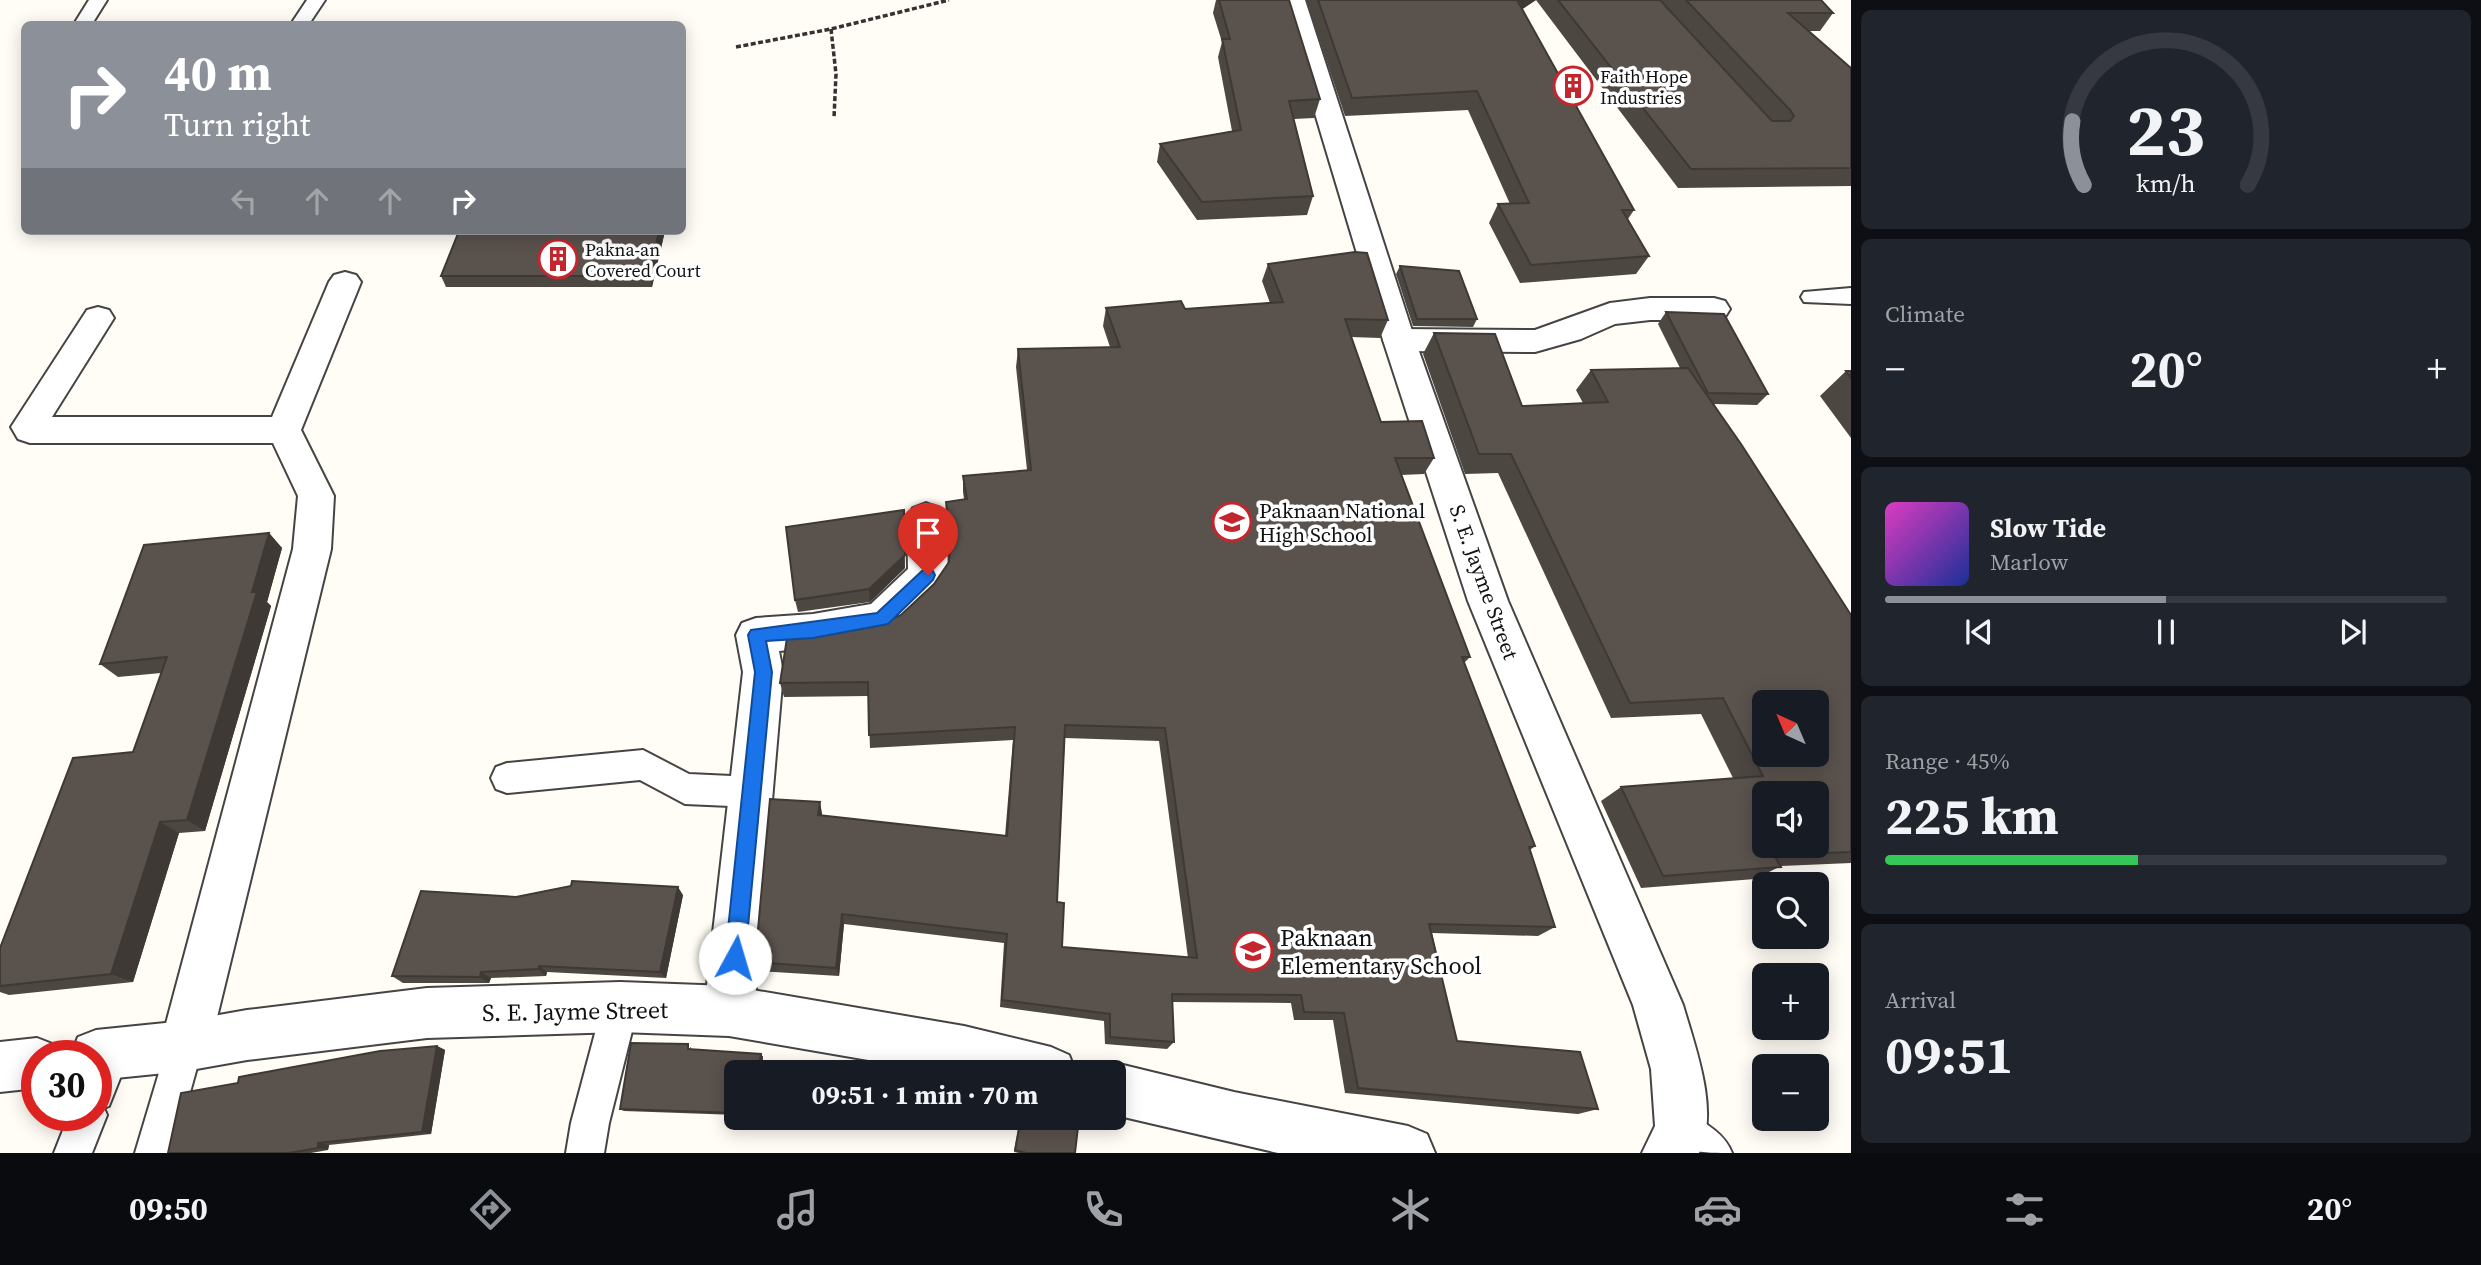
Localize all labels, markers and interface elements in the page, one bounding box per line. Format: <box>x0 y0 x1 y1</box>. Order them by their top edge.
text: 40 m <box>164 39 272 106</box>
icon: right <box>49 49 140 140</box>
place label: Faith Hope Industries <box>1600 64 1688 110</box>
building icon: Faith Hope Industries <box>1552 65 1594 107</box>
text: 23 <box>2127 81 2205 180</box>
text: Turn right <box>164 103 310 147</box>
text: km/h <box>2136 166 2196 200</box>
icon: left <box>225 182 263 220</box>
icon: ahead <box>298 182 336 220</box>
icon: ahead <box>371 182 409 220</box>
icon: right <box>444 182 482 220</box>
place label: Pakna-an Covered Court <box>585 237 701 283</box>
building icon: Pakna-an Covered Court <box>537 238 579 280</box>
text: Climate <box>1885 298 1965 330</box>
text: 20° <box>2129 333 2203 404</box>
text: − <box>1885 343 1905 395</box>
text: + <box>2427 343 2447 395</box>
place label: Paknaan National High School <box>1259 496 1425 549</box>
school or university icon: Paknaan National High School <box>1211 501 1253 543</box>
street label: S. E. Jayme Street <box>1443 501 1526 664</box>
pin <box>898 503 958 575</box>
text: Slow Tide <box>1990 510 2106 546</box>
icon: arrive <box>909 514 947 552</box>
text: Marlow <box>1990 546 2068 578</box>
icon: previous <box>1960 613 1998 651</box>
icon: pause <box>2147 613 2185 651</box>
icon: next <box>2334 613 2372 651</box>
north arrow <box>1752 690 1829 766</box>
map controls <box>1752 690 1829 1131</box>
text: Range · 45% <box>1885 745 2010 777</box>
text: 225 km <box>1885 780 2059 851</box>
button: sound <box>1752 781 1829 858</box>
button: search <box>1752 872 1829 949</box>
position arrow <box>698 921 772 995</box>
place label: Paknaan Elementary School <box>1280 921 1482 982</box>
school or university icon: Paknaan Elementary School <box>1232 930 1274 972</box>
button: + <box>1752 963 1829 1040</box>
text: Arrival <box>1885 984 1956 1016</box>
street label: S. E. Jayme Street <box>482 993 668 1029</box>
text: 09:51 <box>1885 1019 2013 1090</box>
speed limit sign: 30 <box>21 1040 112 1131</box>
button: − <box>1752 1054 1829 1131</box>
text: 09:51 · 1 min · 70 m <box>812 1077 1038 1113</box>
icon: directions <box>466 1185 515 1234</box>
icon: music <box>773 1185 822 1234</box>
icon: phone <box>1079 1185 1128 1234</box>
icon: climate <box>1386 1185 1435 1234</box>
icon: car <box>1693 1185 1742 1234</box>
icon: filters <box>2000 1185 2049 1234</box>
text: 09:50 <box>129 1187 208 1231</box>
text: 20° <box>2307 1187 2352 1231</box>

